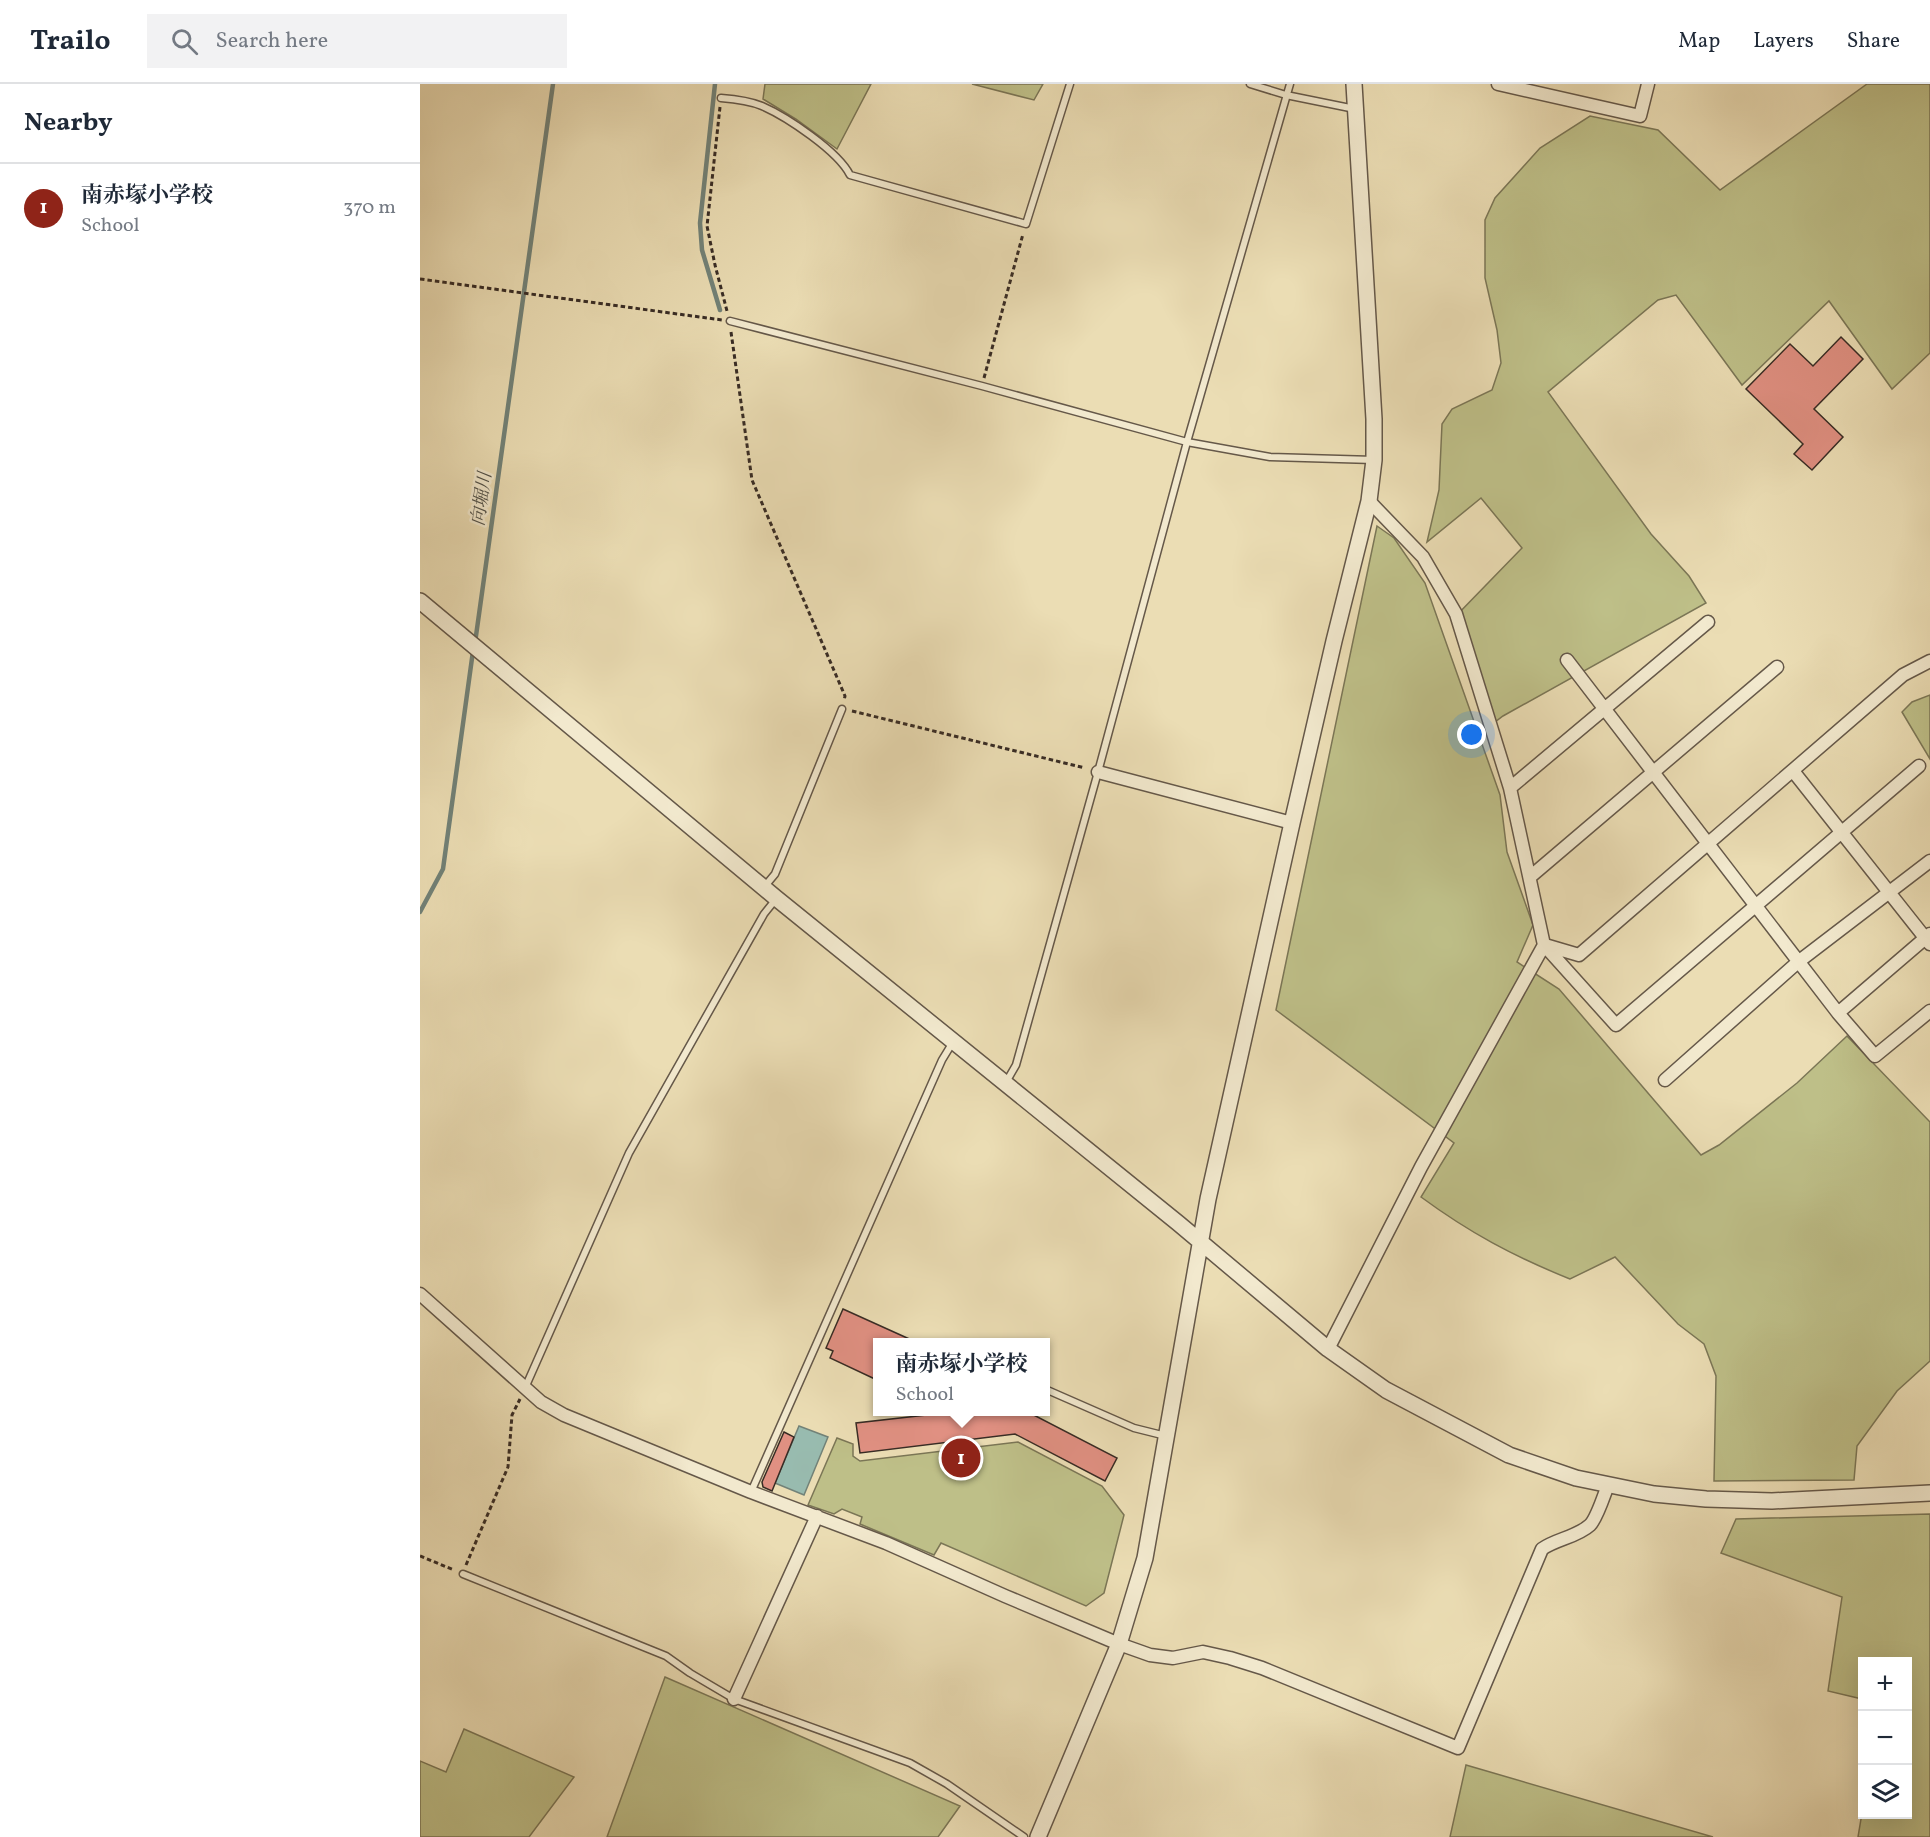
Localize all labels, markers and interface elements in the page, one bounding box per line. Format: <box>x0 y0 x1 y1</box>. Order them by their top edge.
search box <box>147 14 567 68</box>
text: Trailo <box>30 22 111 61</box>
icon: search <box>168 25 201 58</box>
text: Search here <box>216 26 328 57</box>
text: Map <box>1678 27 1720 56</box>
text: Layers <box>1753 27 1814 56</box>
text: Share <box>1847 27 1900 56</box>
text: Nearby <box>24 105 113 141</box>
text: 南赤塚小学校 <box>81 181 213 212</box>
text: 1 <box>39 194 48 222</box>
text: 370 m <box>343 194 396 222</box>
text: School <box>81 212 139 240</box>
water label: 向堀川 <box>466 469 499 528</box>
your location <box>1457 720 1486 749</box>
popup <box>873 1338 1050 1416</box>
text: 南赤塚小学校 <box>895 1350 1028 1381</box>
text: School <box>895 1381 954 1409</box>
pin: 1 <box>942 1436 980 1480</box>
map controls <box>1858 1657 1912 1819</box>
button: + <box>1858 1657 1912 1711</box>
button: − <box>1858 1711 1912 1765</box>
button: layers <box>1858 1765 1912 1819</box>

